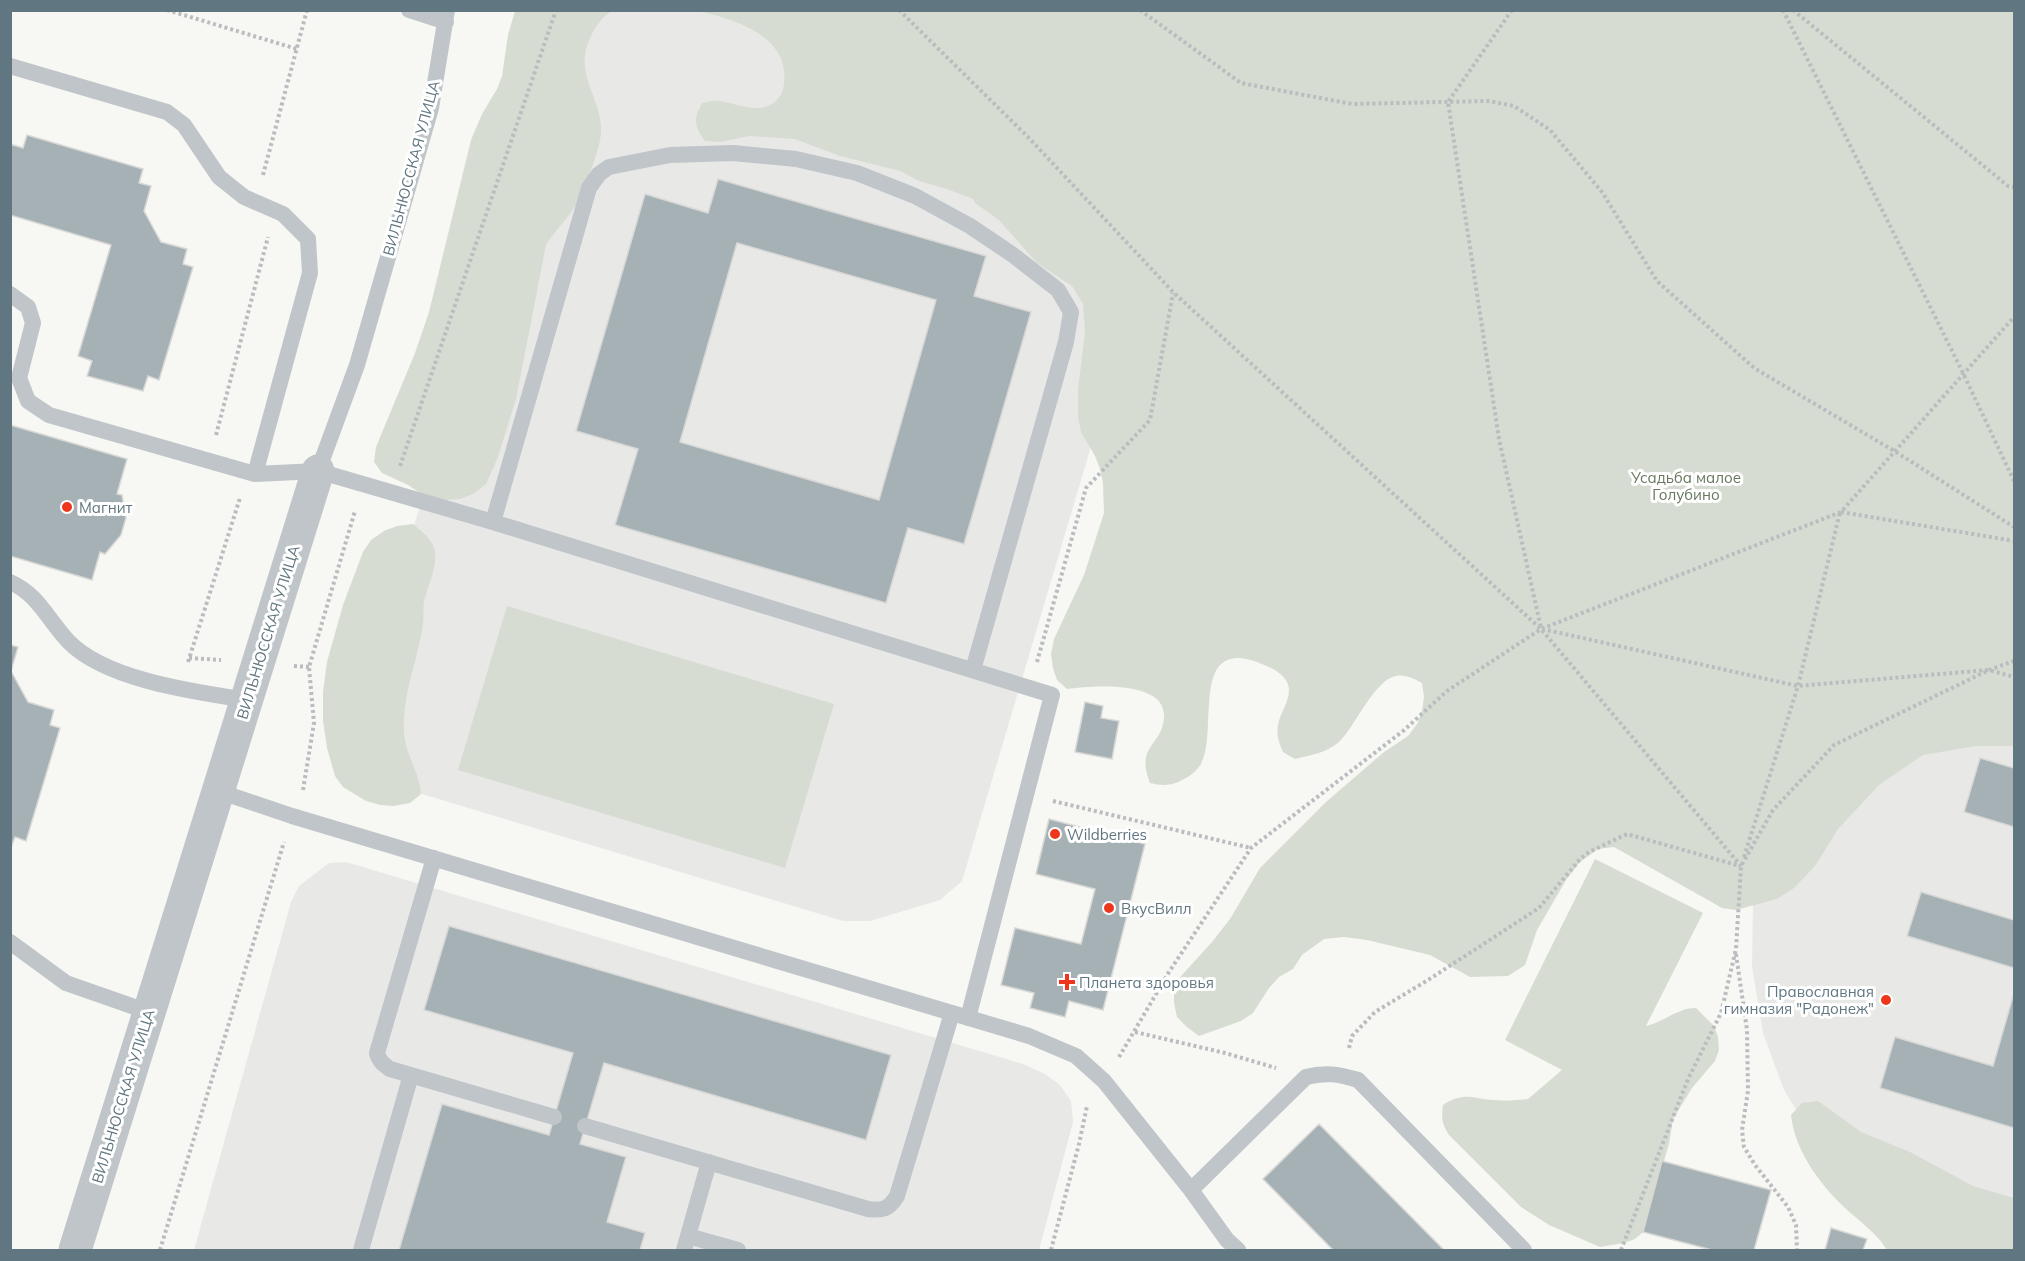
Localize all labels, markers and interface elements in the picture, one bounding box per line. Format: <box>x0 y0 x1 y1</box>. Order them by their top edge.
street label: ВИЛЬНЮССКАЯ УЛИЦА <box>378 78 444 258</box>
park label: Усадьба малое Голубино <box>1630 468 1741 504</box>
place label: Магнит <box>79 498 133 517</box>
marker: Магнит <box>60 500 74 514</box>
street label: ВИЛЬНЮССКАЯ УЛИЦА <box>232 543 304 721</box>
place label: Wildberries <box>1067 825 1147 844</box>
marker: Wildberries <box>1048 827 1062 841</box>
place label: ВкусВилл <box>1121 899 1192 918</box>
marker: ВкусВилл <box>1102 901 1116 915</box>
place label: Планета здоровья <box>1079 973 1214 992</box>
marker: Планета здоровья <box>1060 975 1074 989</box>
place label: Православная гимназия "Радонеж" <box>1724 982 1874 1018</box>
marker: Православная гимназия "Радонеж" <box>1879 993 1893 1007</box>
street label: ВИЛЬНЮССКАЯ УЛИЦА <box>87 1007 159 1185</box>

